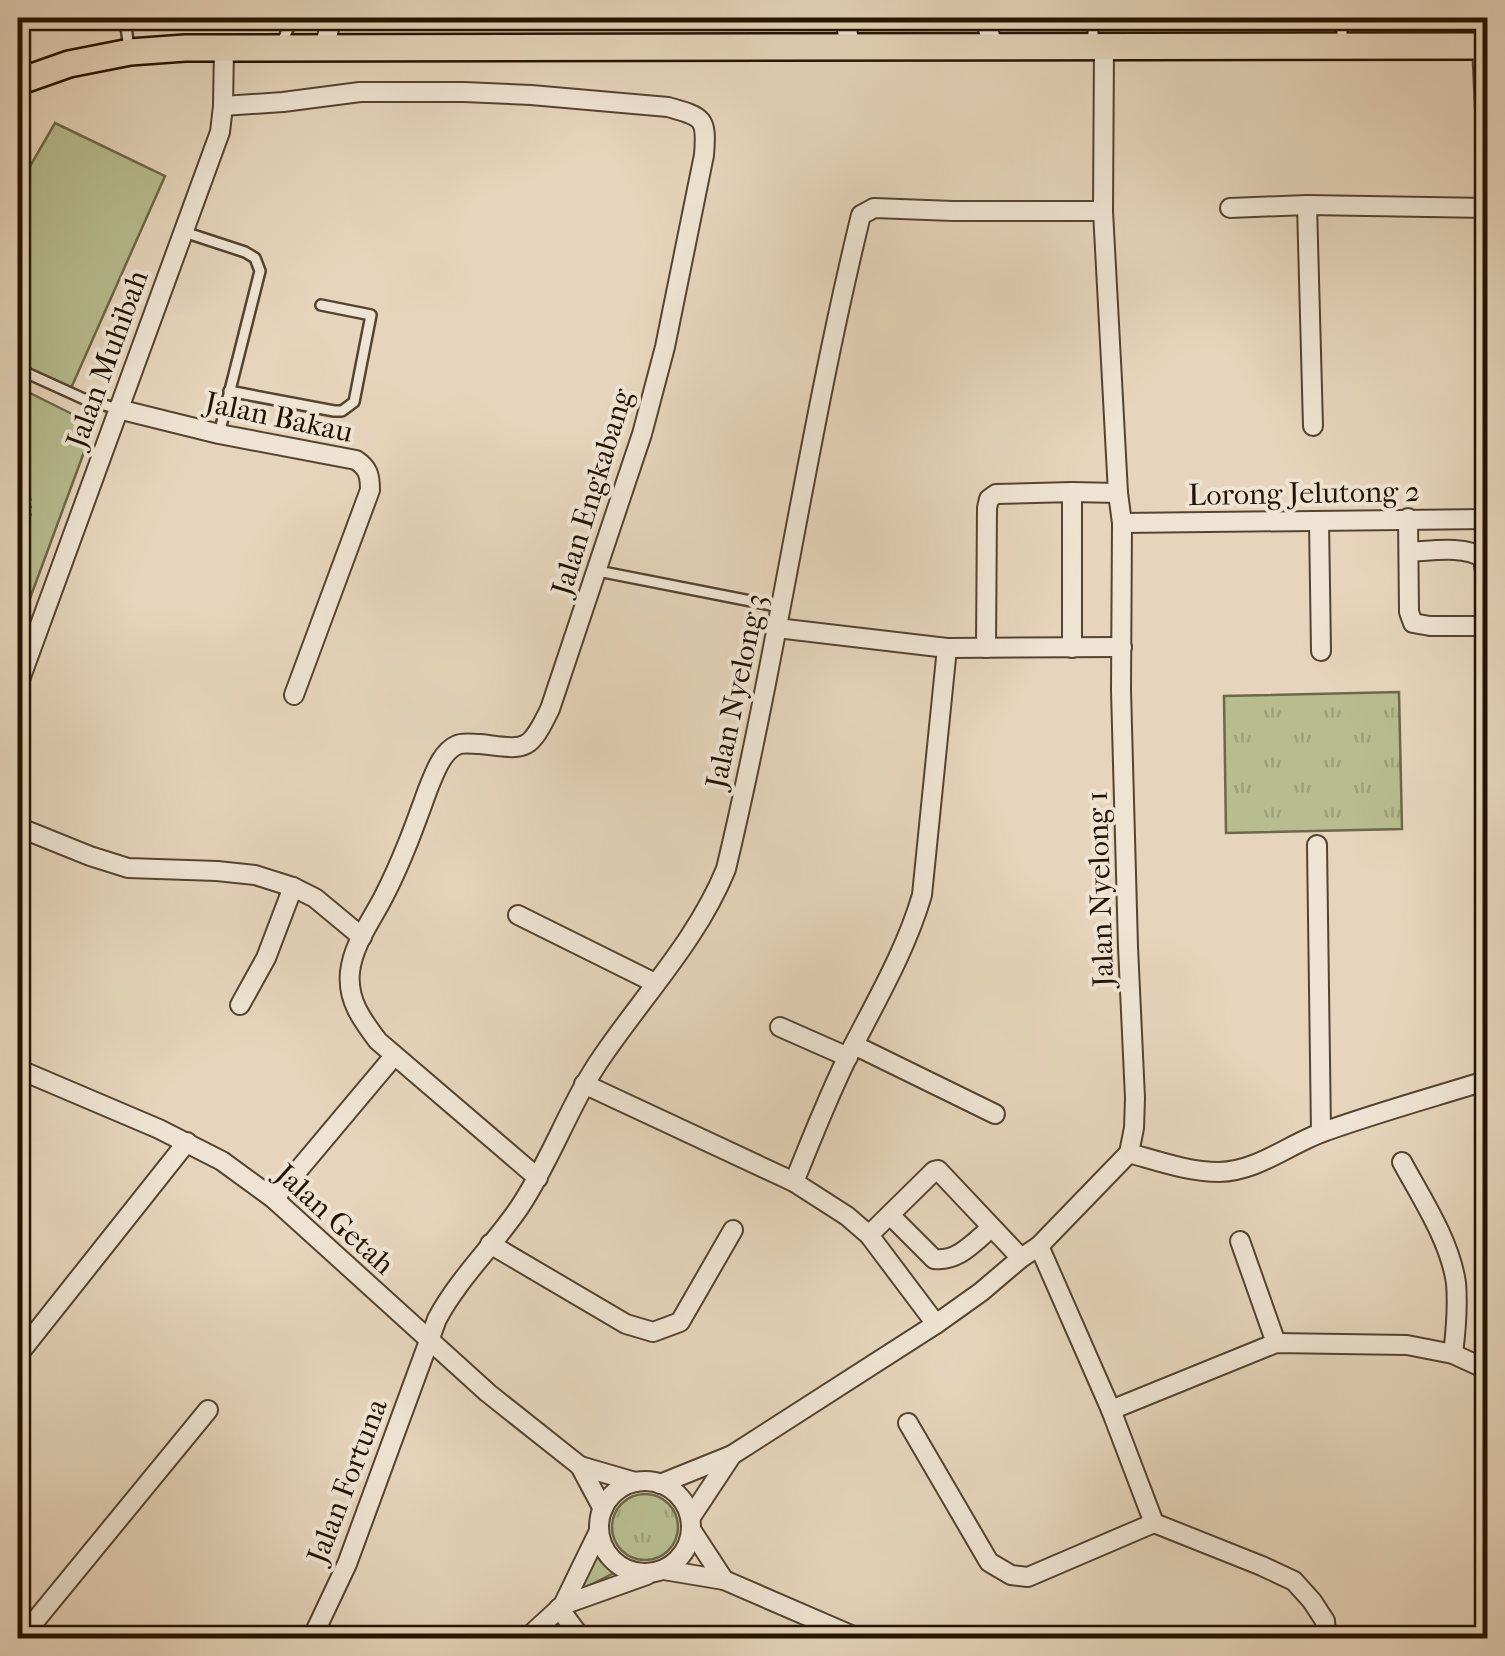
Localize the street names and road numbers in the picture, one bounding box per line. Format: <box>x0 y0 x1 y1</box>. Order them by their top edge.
street label: Jalan Muhibah <box>58 265 156 455</box>
street label: Jalan Bakau <box>200 384 356 450</box>
street label: Jalan Engkabang <box>544 384 641 602</box>
street label: Lorong Jelutong 2 <box>1188 474 1420 513</box>
street label: Jalan Nyelong 3 <box>698 591 774 794</box>
street label: Jalan Nyelong 1 <box>1080 790 1121 990</box>
street label: Jalan Getah <box>266 1155 401 1282</box>
street label: Jalan Fortuna <box>299 1393 395 1570</box>

